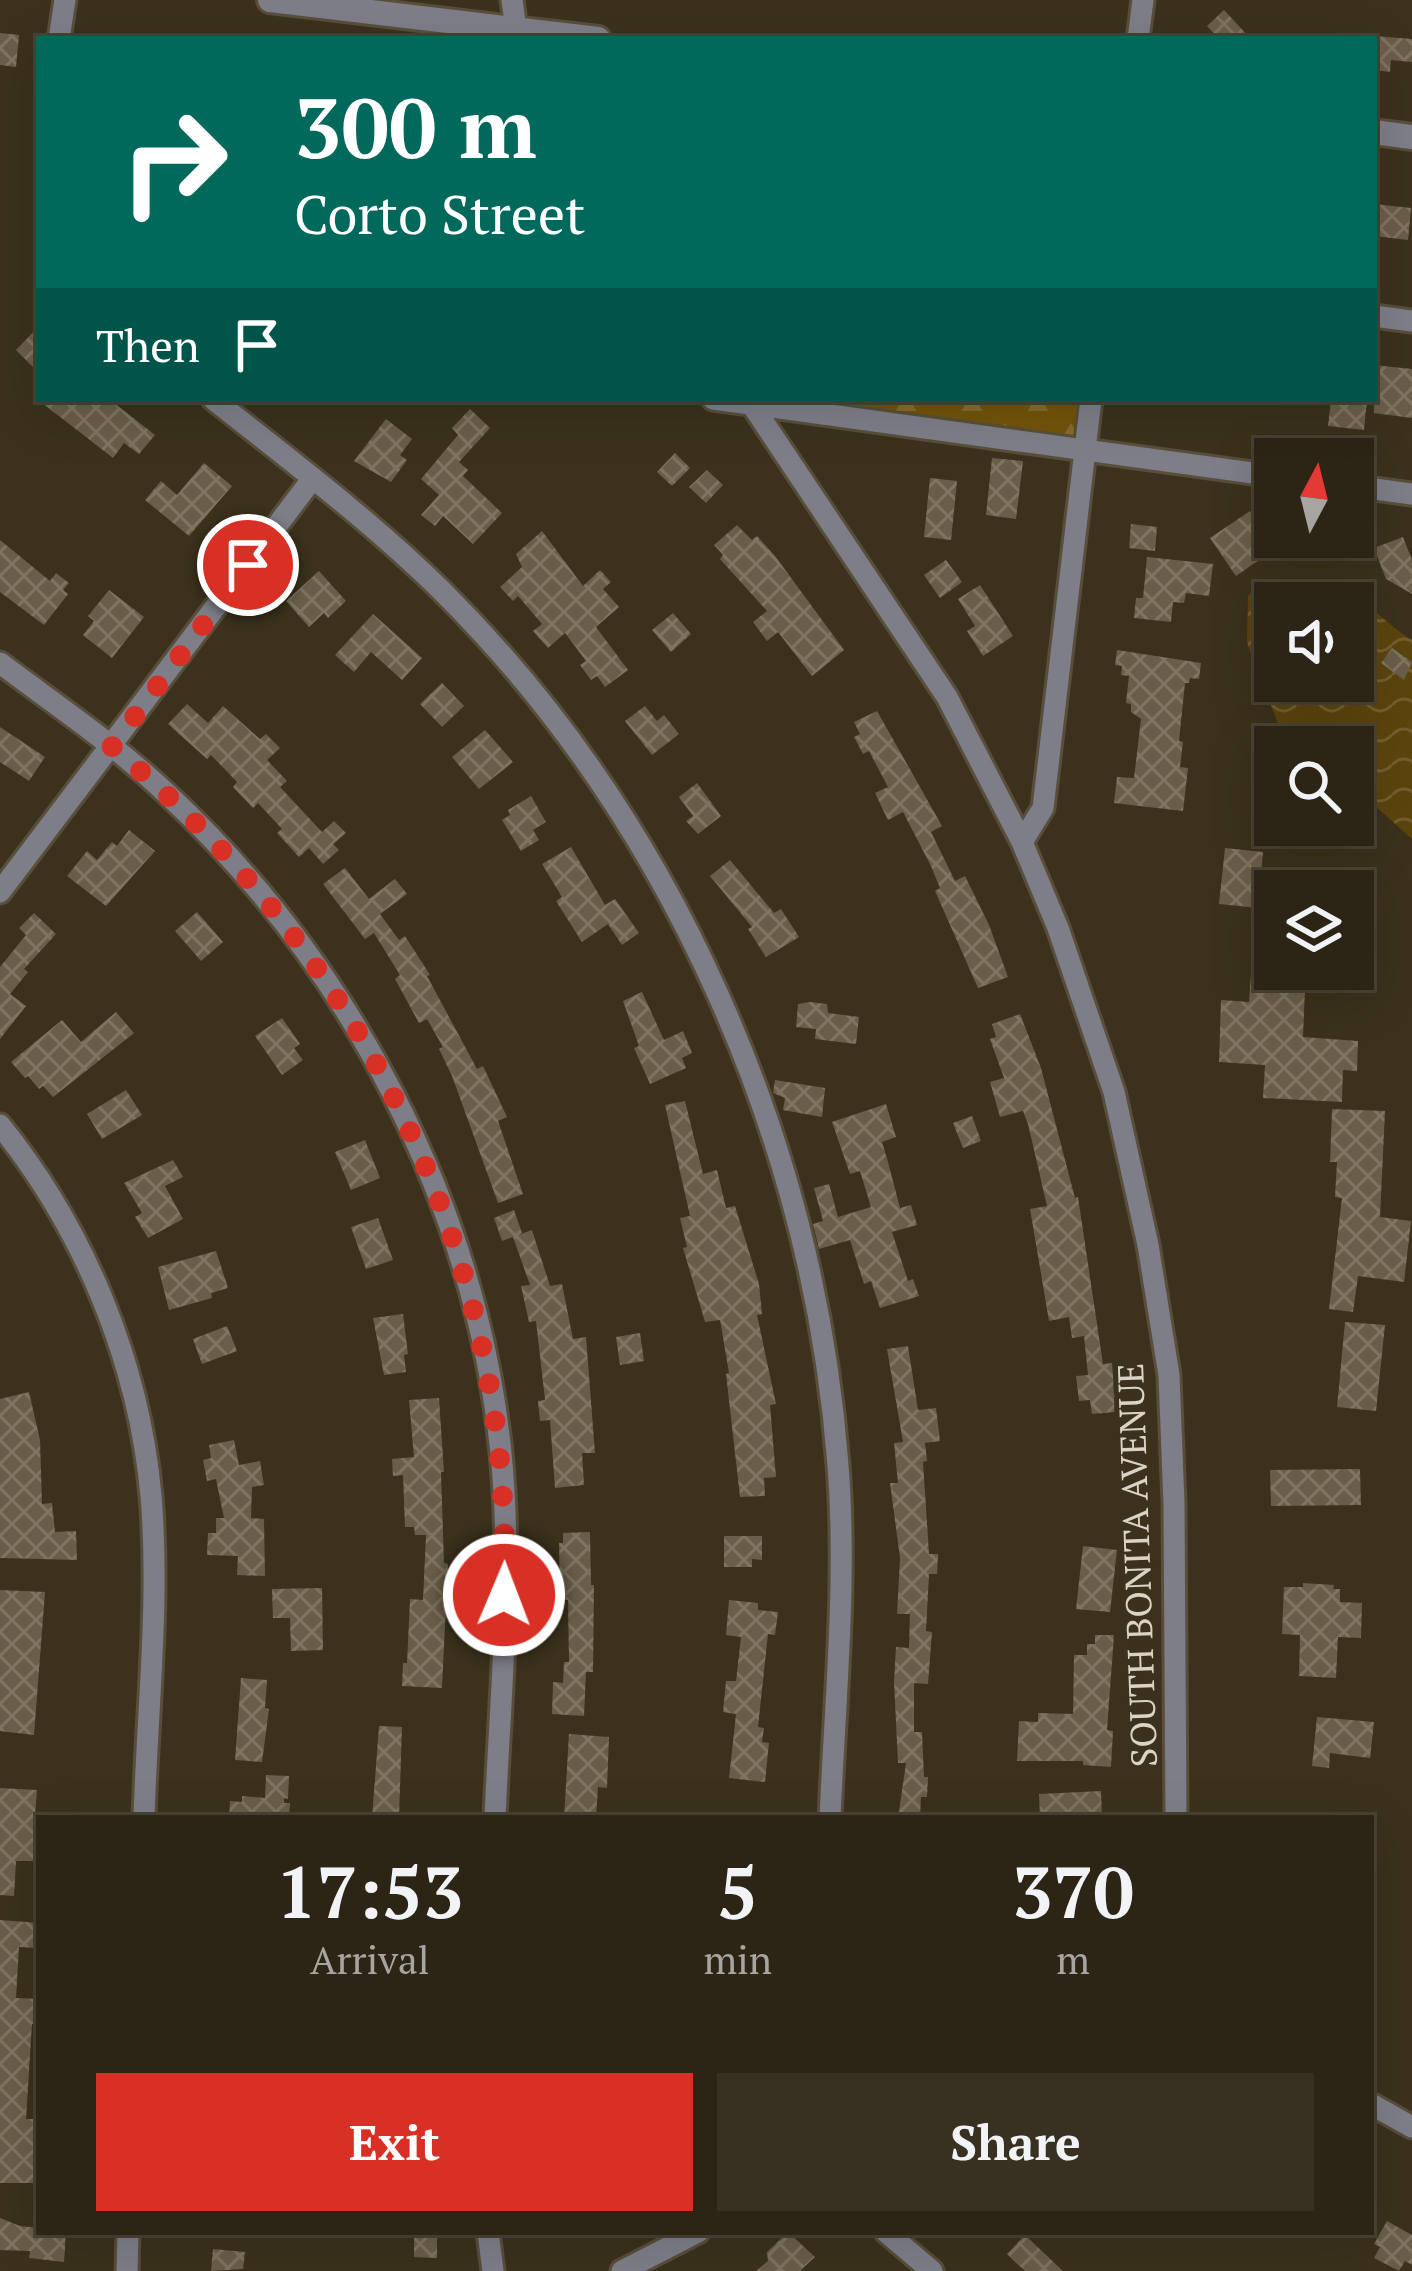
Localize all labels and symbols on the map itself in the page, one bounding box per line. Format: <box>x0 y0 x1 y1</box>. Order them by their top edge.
north arrow <box>1254 438 1374 558</box>
pin <box>197 514 299 616</box>
street label: SOUTH BONITA AVENUE <box>1106 1362 1167 1768</box>
position arrow <box>441 1532 567 1658</box>

